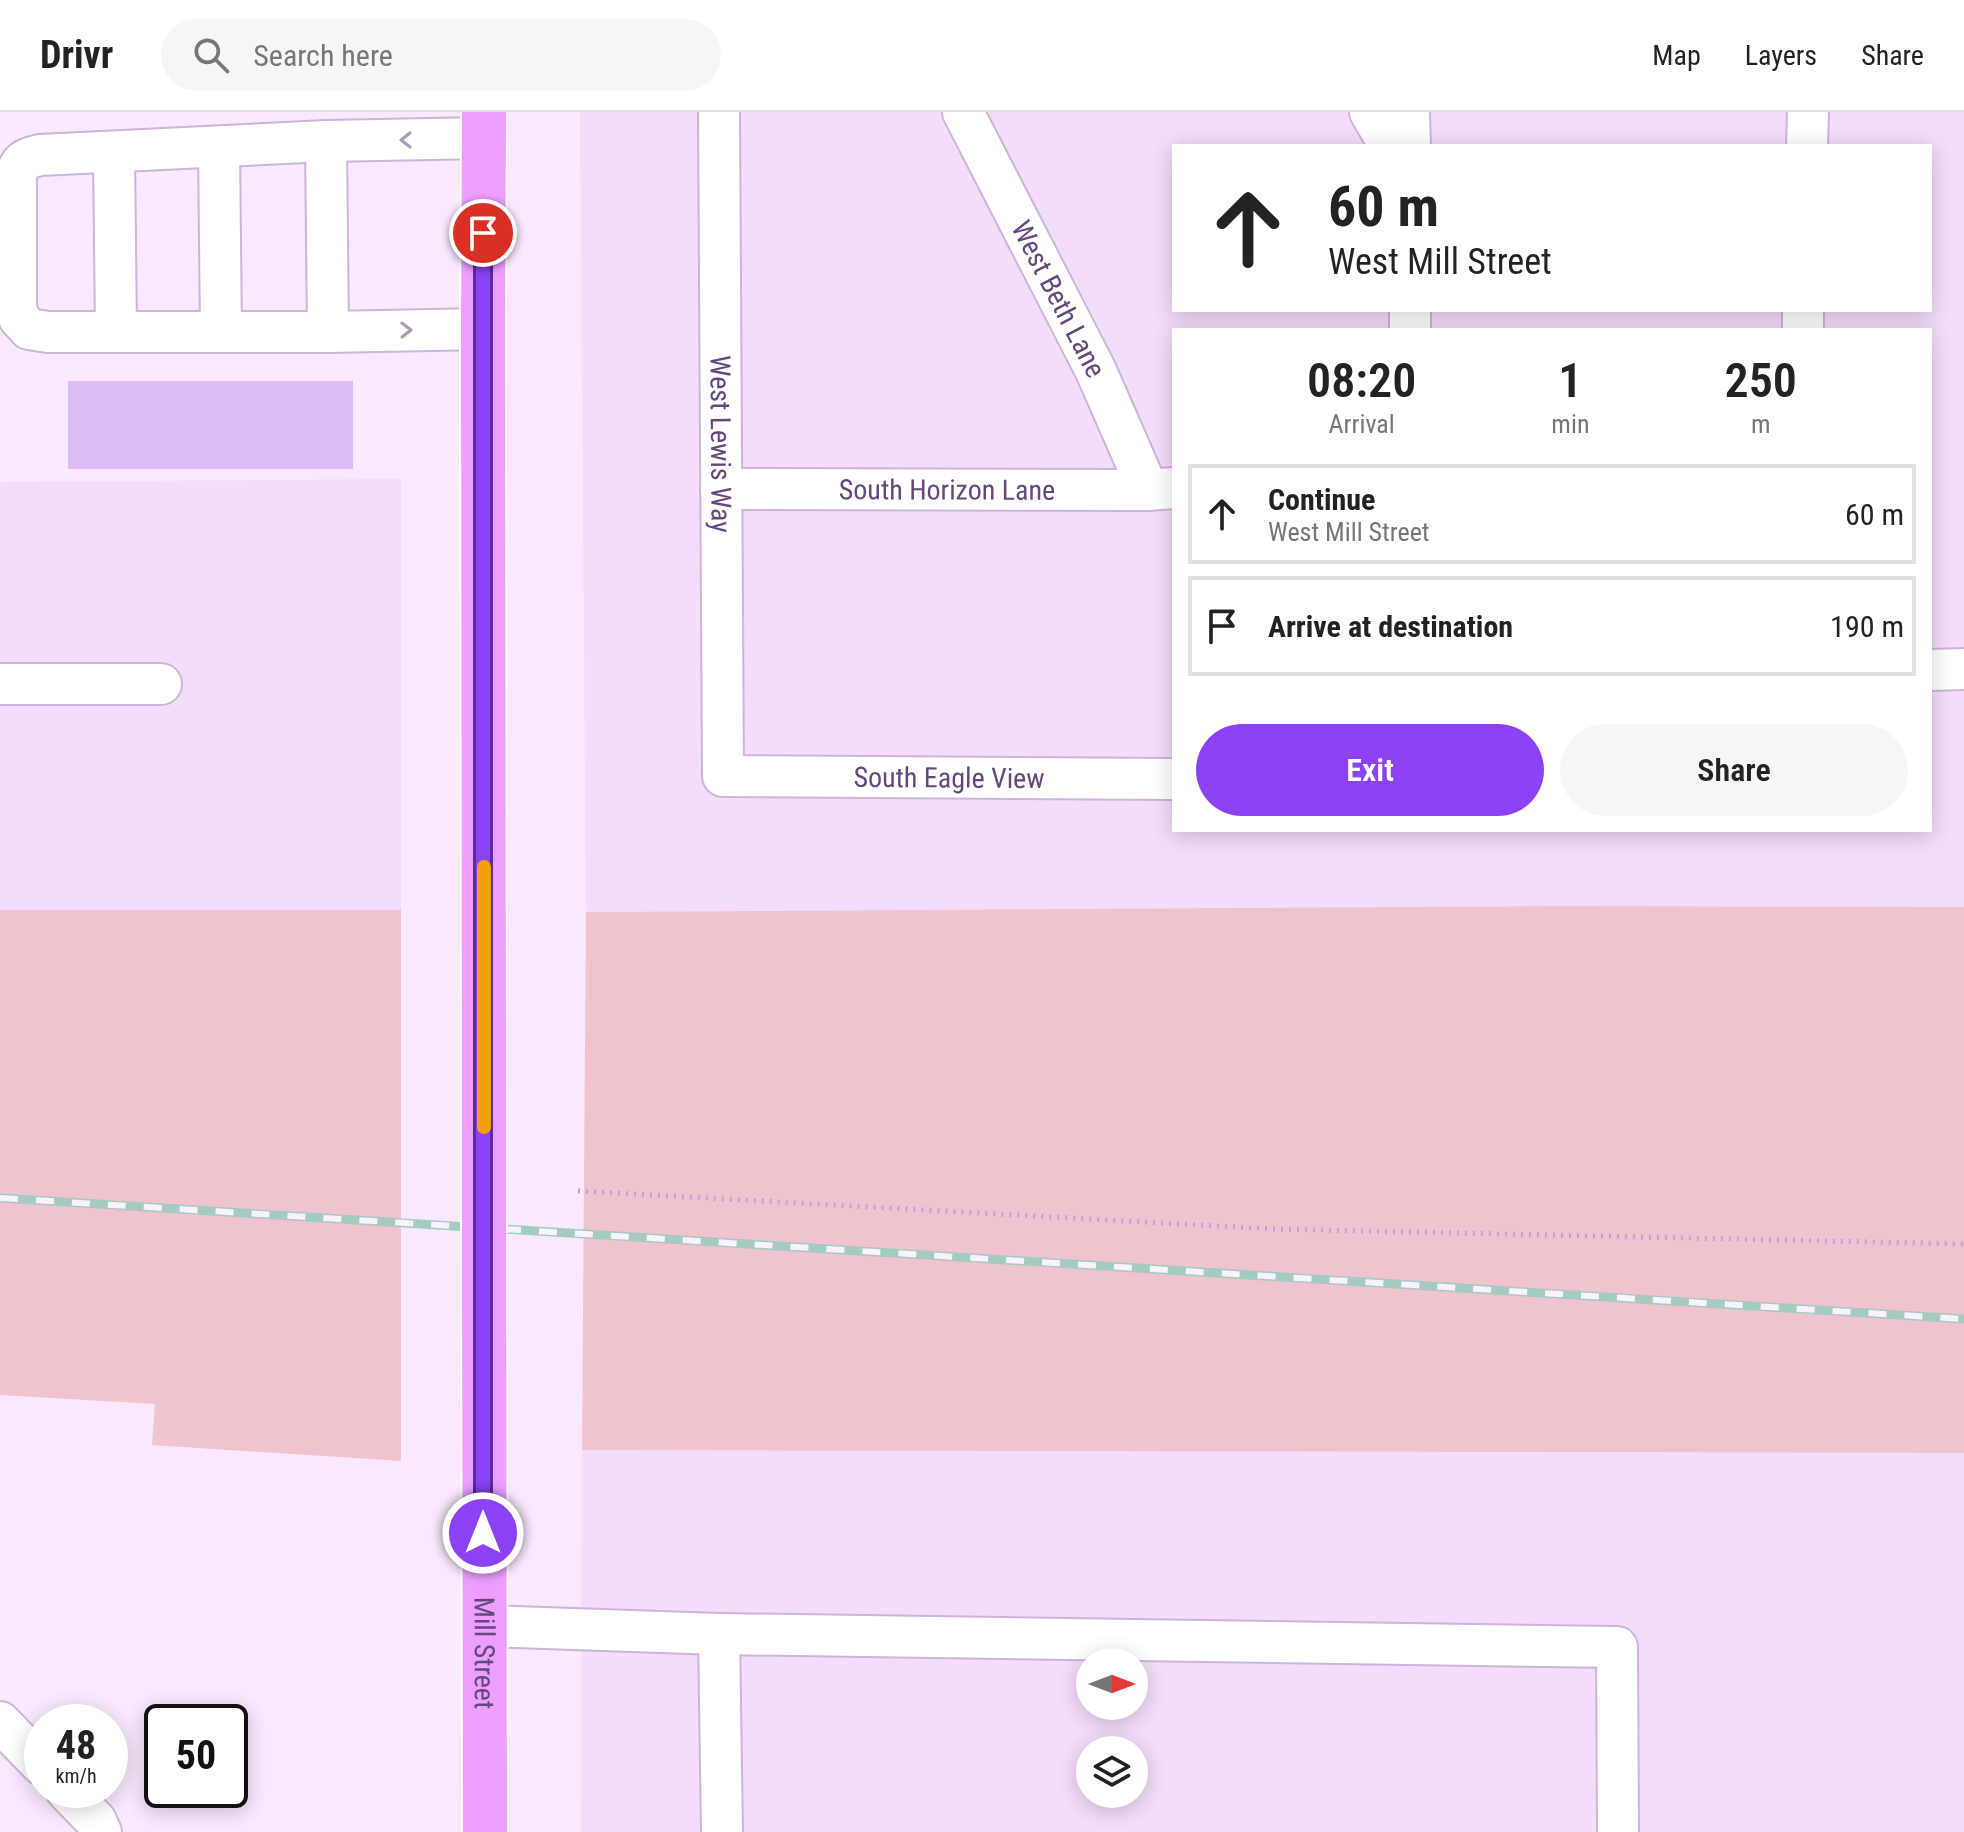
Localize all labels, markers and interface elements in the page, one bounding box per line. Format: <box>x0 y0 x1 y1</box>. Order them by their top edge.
search box <box>161 19 721 91</box>
text: Drivr <box>40 33 113 77</box>
icon: search <box>189 33 233 77</box>
text: Search here <box>253 38 393 73</box>
text: Map <box>1652 39 1701 72</box>
text: Layers <box>1745 39 1817 72</box>
text: Share <box>1861 39 1924 72</box>
one-way arrow <box>399 131 412 148</box>
text: 60 m <box>1328 174 1439 240</box>
icon: ahead <box>1196 176 1300 280</box>
pin <box>449 199 517 267</box>
icon: arrive <box>461 211 505 255</box>
street label: West Beth Lane <box>1005 215 1113 383</box>
text: West Mill Street <box>1328 241 1552 283</box>
one-way arrow <box>400 322 413 339</box>
text: 08:20 <box>1307 352 1416 409</box>
text: 1 <box>1558 352 1582 409</box>
text: 250 <box>1725 352 1797 409</box>
street label: West Lewis Way <box>704 355 738 533</box>
text: Arrival <box>1329 409 1395 439</box>
text: min <box>1551 409 1589 439</box>
text: m <box>1751 409 1771 439</box>
street label: South Horizon Lane <box>839 473 1055 506</box>
text: Continue <box>1268 482 1375 517</box>
icon: ahead <box>1200 492 1244 536</box>
text: 60 m <box>1845 497 1904 532</box>
text: West Mill Street <box>1268 517 1430 547</box>
icon: arrive <box>1200 604 1244 648</box>
text: Arrive at destination <box>1268 609 1513 644</box>
text: 190 m <box>1830 609 1904 644</box>
button: Exit <box>1196 724 1544 816</box>
button: Share <box>1560 724 1908 816</box>
street label: South Eagle View <box>853 760 1045 795</box>
position arrow <box>441 1491 525 1575</box>
street label: Mill Street <box>468 1597 501 1709</box>
north arrow <box>1076 1648 1148 1720</box>
map controls <box>1076 1648 1148 1808</box>
speed limit sign: 50 <box>144 1704 248 1808</box>
text: 48 <box>56 1722 96 1769</box>
button: layers <box>1076 1736 1148 1808</box>
text: km/h <box>55 1764 97 1788</box>

